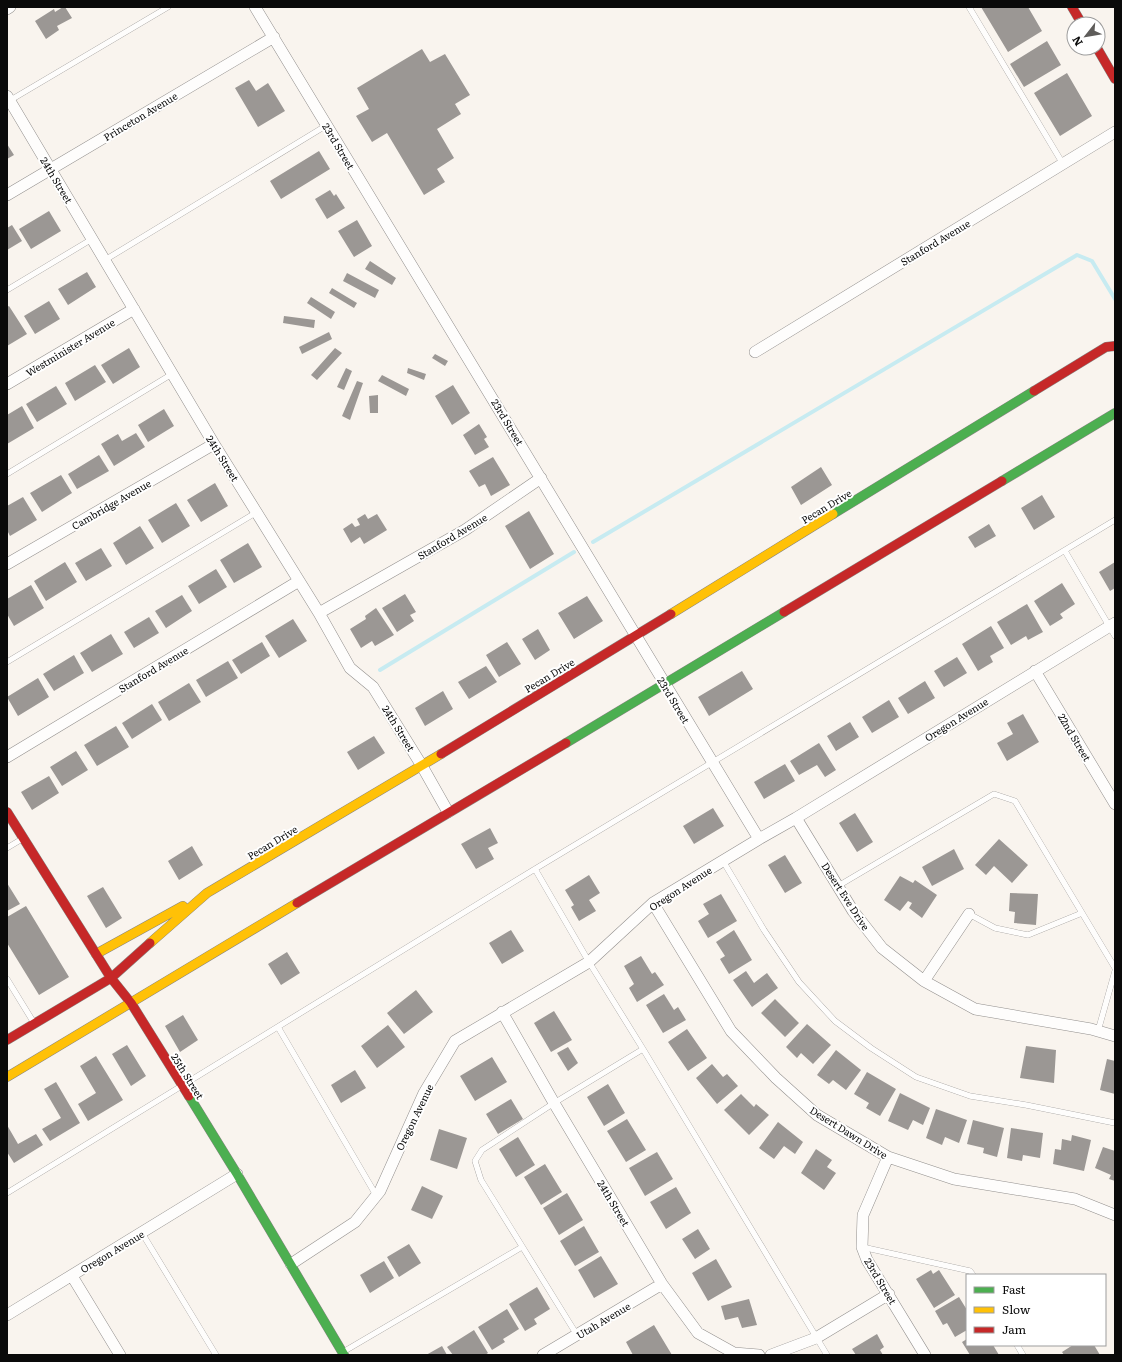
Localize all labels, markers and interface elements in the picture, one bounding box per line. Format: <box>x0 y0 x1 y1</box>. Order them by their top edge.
north arrow <box>1066 16 1106 56</box>
text: N <box>1067 34 1086 50</box>
street label: Princeton Avenue <box>100 88 180 144</box>
street label: 23rd Street <box>319 120 359 172</box>
street label: 24th Street <box>37 154 77 206</box>
street label: Stanford Avenue <box>897 215 973 269</box>
street label: Westminister Avenue <box>23 314 117 380</box>
street label: 23rd Street <box>488 396 528 448</box>
street label: 24th Street <box>203 432 243 484</box>
street label: Cambridge Avenue <box>69 475 153 533</box>
street label: Pecan Drive <box>798 485 854 527</box>
street label: Stanford Avenue <box>414 509 490 563</box>
street label: Stanford Avenue <box>115 642 191 696</box>
street label: Pecan Drive <box>521 654 577 696</box>
street label: 23rd Street <box>654 674 694 726</box>
street label: Oregon Avenue <box>921 693 991 745</box>
street label: 24th Street <box>379 702 419 754</box>
street label: 22nd Street <box>1055 710 1095 764</box>
street label: Pecan Drive <box>244 821 300 863</box>
street label: Desert Eve Drive <box>818 859 874 933</box>
street label: Oregon Avenue <box>646 862 714 914</box>
street label: 25th Street <box>168 1050 208 1102</box>
street label: Oregon Avenue <box>391 1081 437 1153</box>
street label: Desert Dawn Drive <box>807 1102 891 1162</box>
street label: 24th Street <box>594 1177 634 1229</box>
street label: Oregon Avenue <box>77 1226 147 1276</box>
street label: 23rd Street <box>861 1255 901 1307</box>
legend <box>966 1274 1106 1346</box>
text: Fast <box>1002 1280 1026 1298</box>
street label: Utah Avenue <box>573 1298 633 1342</box>
text: Slow <box>1002 1300 1031 1318</box>
text: Jam <box>1002 1320 1027 1338</box>

